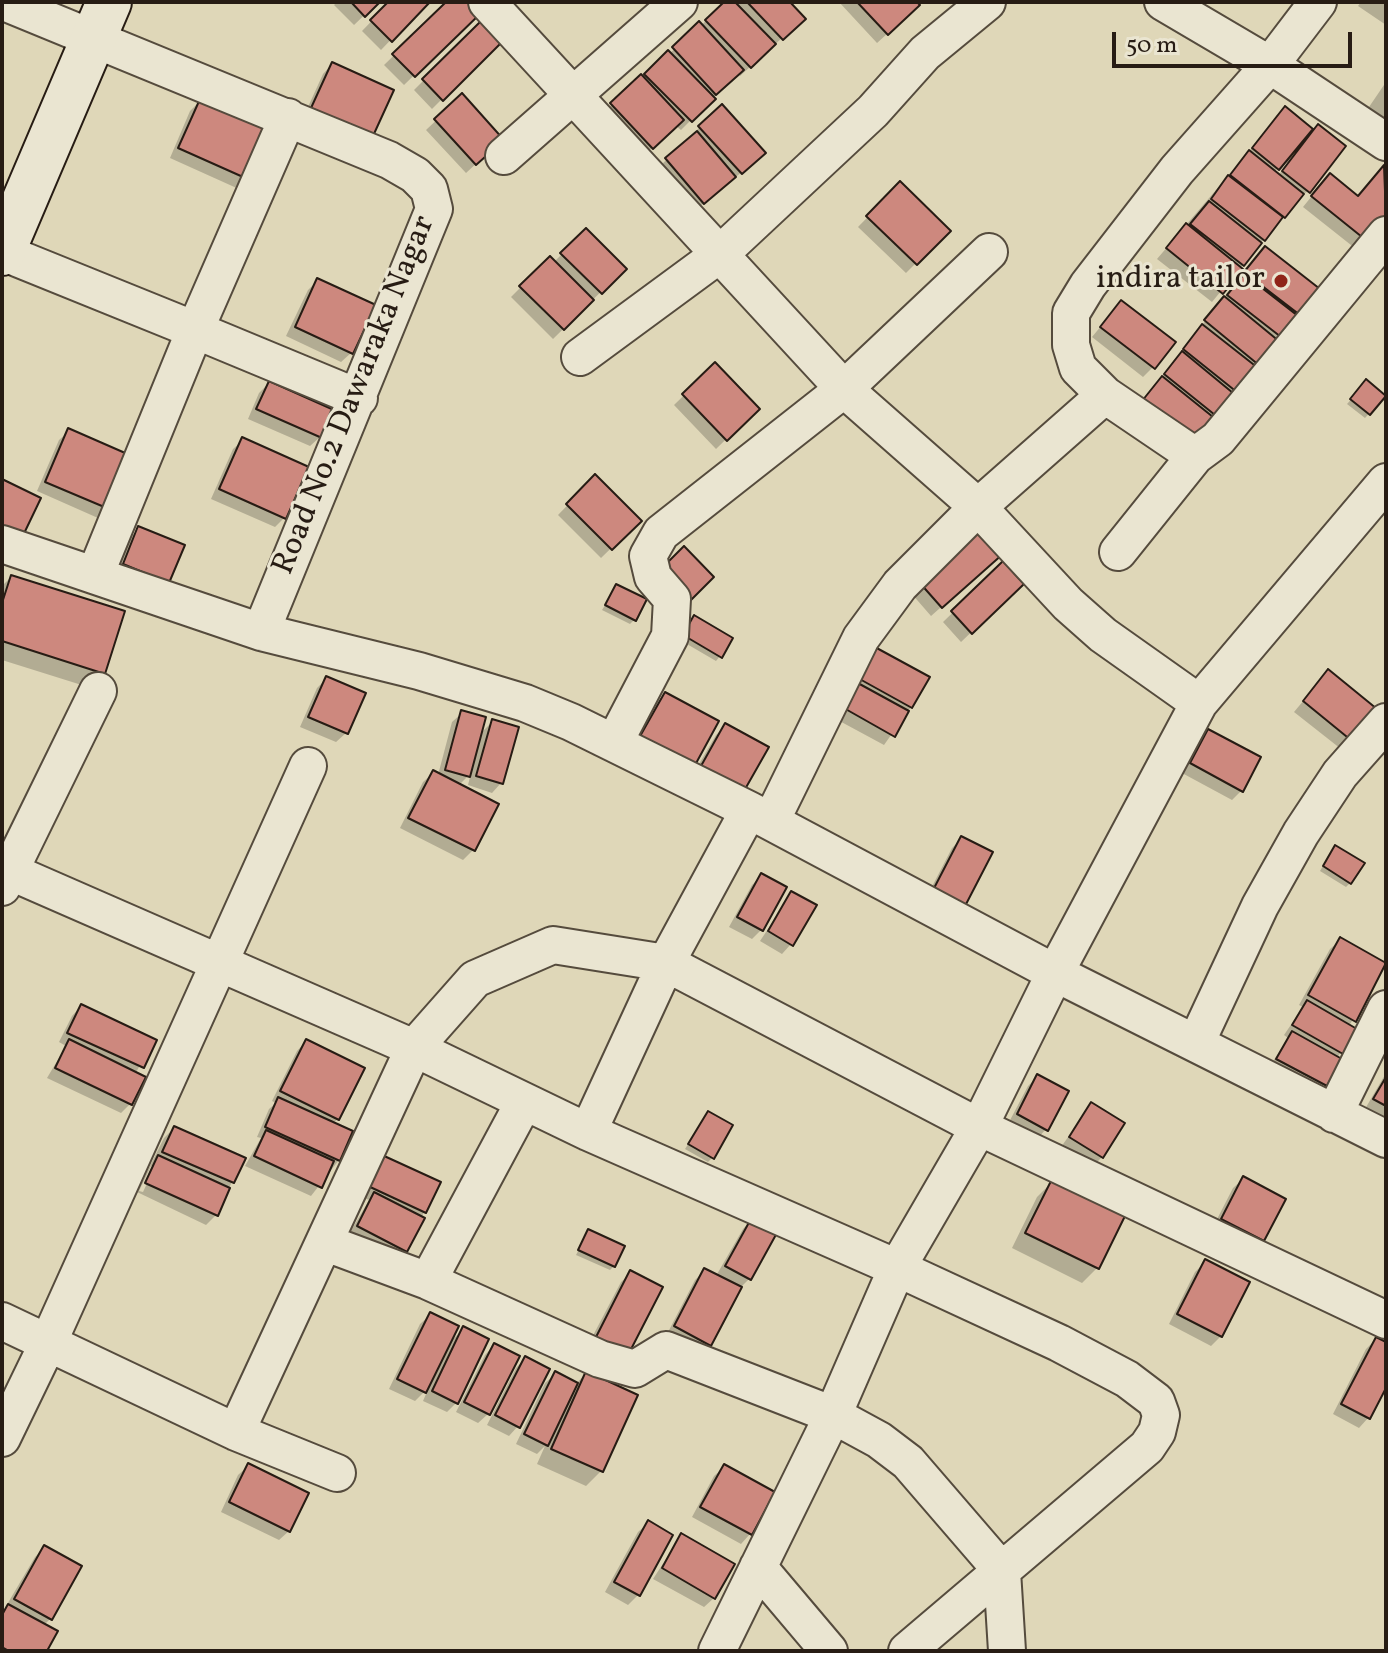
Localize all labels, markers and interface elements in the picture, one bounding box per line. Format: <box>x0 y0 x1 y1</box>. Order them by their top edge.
scale bar <box>1116 16 1356 66</box>
text: 50 m <box>1126 29 1178 63</box>
street label: Road No.2 Dawaraka Nagar <box>266 211 446 581</box>
place label: indira tailor <box>1096 262 1265 300</box>
marker: indira tailor <box>1272 272 1290 290</box>

